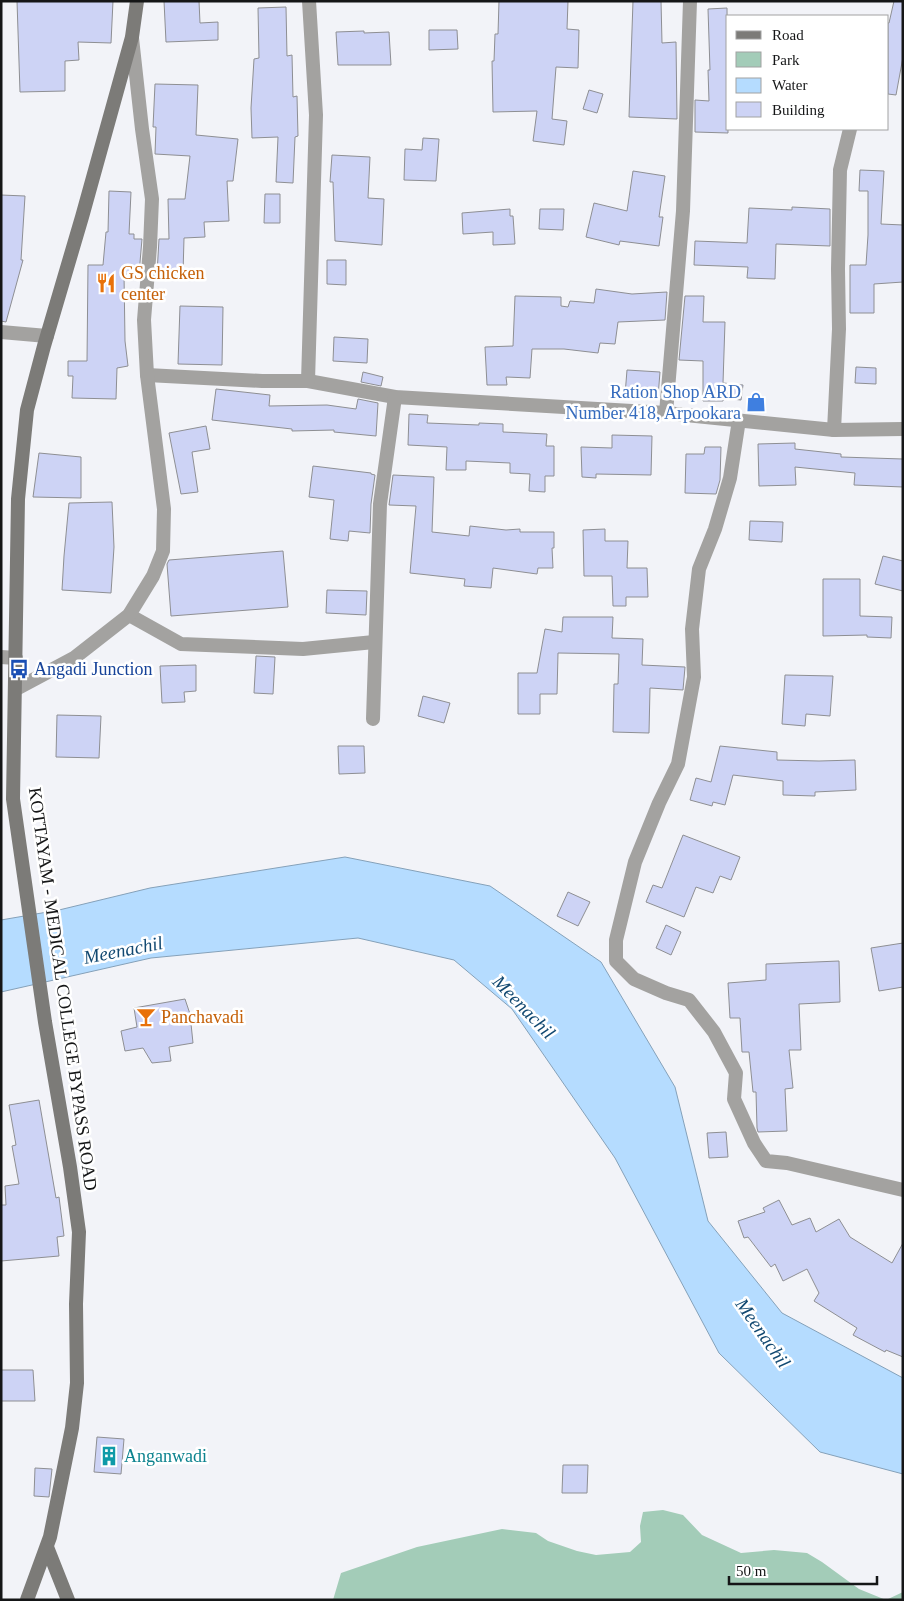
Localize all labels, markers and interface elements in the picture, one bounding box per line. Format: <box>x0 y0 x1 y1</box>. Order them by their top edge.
legend <box>726 15 889 130</box>
text: Road <box>772 27 804 43</box>
text: Park <box>772 52 800 68</box>
text: Water <box>772 77 807 93</box>
text: Building <box>772 102 825 118</box>
place label: GS chicken center <box>121 263 204 304</box>
restaurant icon: GS chicken center <box>95 272 117 294</box>
place label: Ration Shop ARD Number 418, Arpookara <box>566 382 741 423</box>
shop icon: Ration Shop ARD Number 418, Arpookara <box>745 391 767 413</box>
bus stop icon: Angadi Junction <box>8 658 30 680</box>
place label: Angadi Junction <box>34 659 153 679</box>
street label: KOTTAYAM - MEDICAL COLLEGE BYPASS ROAD <box>25 786 101 1192</box>
water label: Meenachil <box>81 932 164 968</box>
water label: Meenachil <box>488 970 559 1043</box>
bar icon: Panchavadi <box>135 1006 157 1028</box>
place label: Panchavadi <box>161 1007 244 1027</box>
water label: Meenachil <box>731 1293 795 1372</box>
building icon: Anganwadi <box>98 1445 120 1467</box>
place label: Anganwadi <box>124 1446 207 1466</box>
scale bar <box>729 1554 876 1586</box>
text: 50 m <box>736 1563 767 1579</box>

